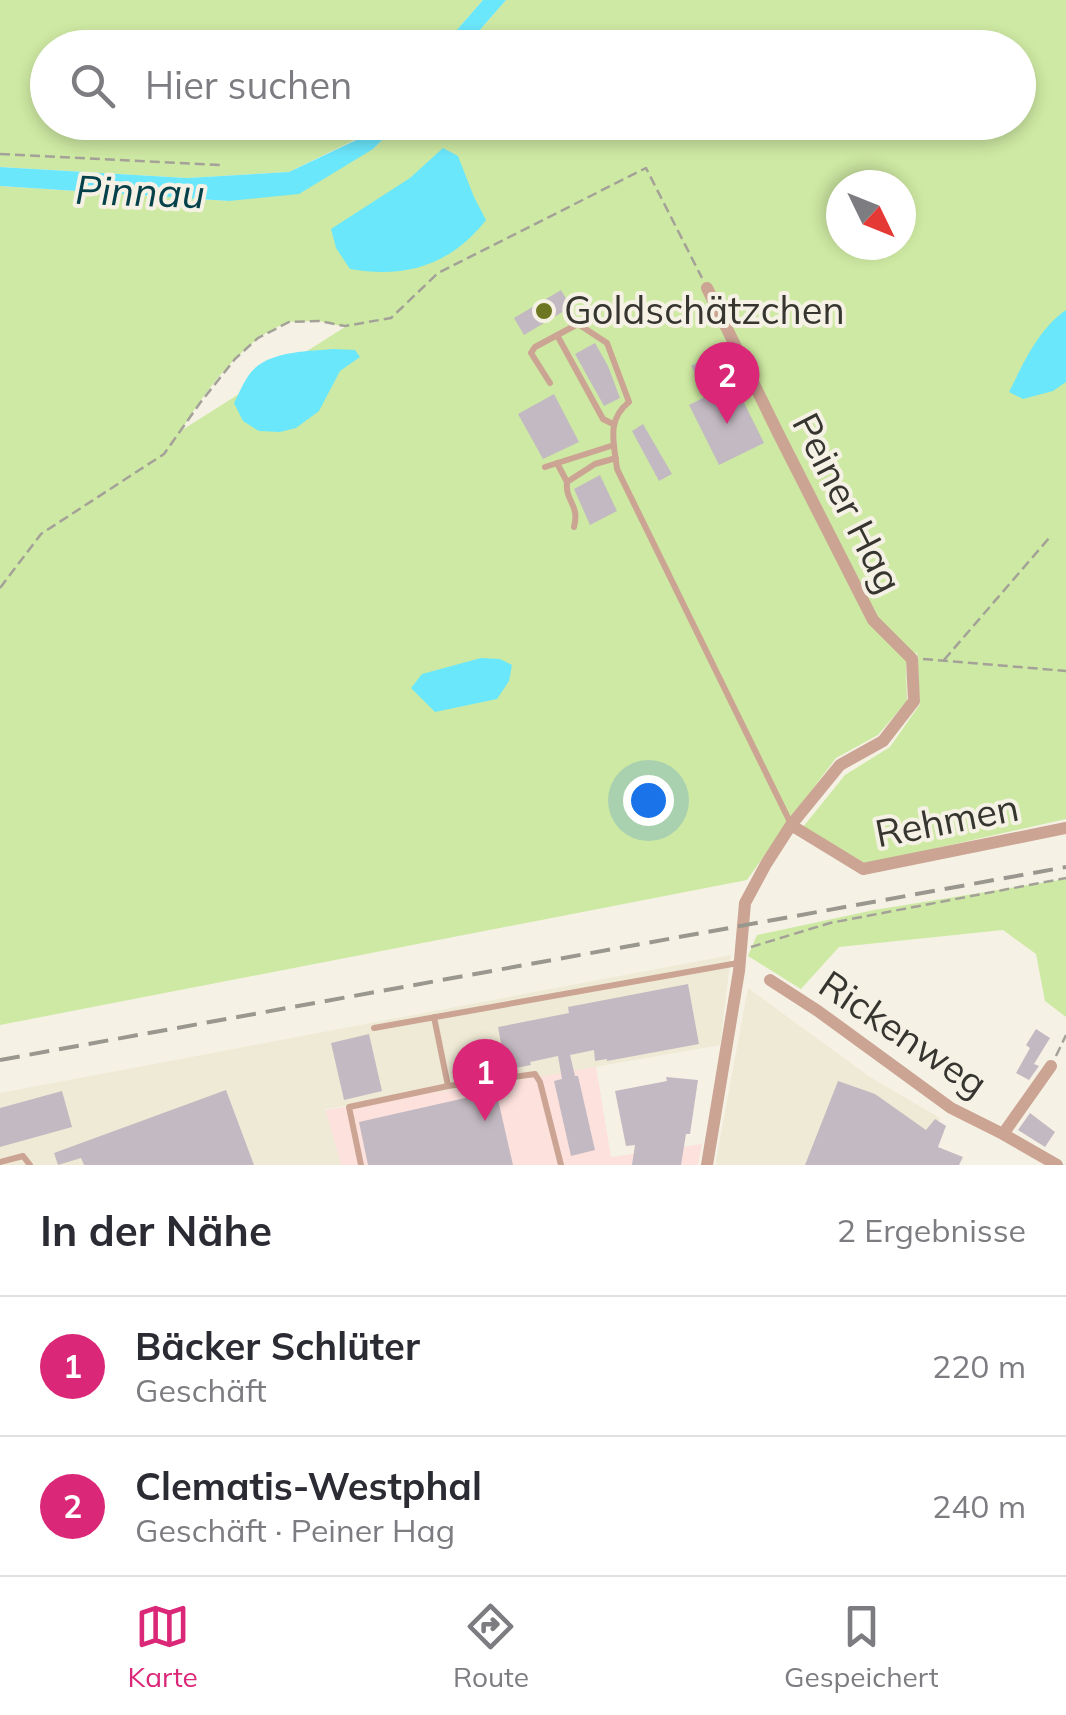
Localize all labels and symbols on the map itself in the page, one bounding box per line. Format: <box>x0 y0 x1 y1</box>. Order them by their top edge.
water label: Pinnau <box>74 164 206 218</box>
north arrow <box>826 170 916 260</box>
place label: Goldschätzchen <box>564 286 845 334</box>
marker: Goldschätzchen <box>533 300 555 322</box>
pin: 2 <box>694 342 760 424</box>
street label: Peiner Hag <box>782 405 914 600</box>
your location <box>623 775 674 826</box>
street label: Rehmen <box>871 783 1023 857</box>
street label: Rickenweg <box>810 959 997 1107</box>
pin: 1 <box>452 1038 518 1121</box>

